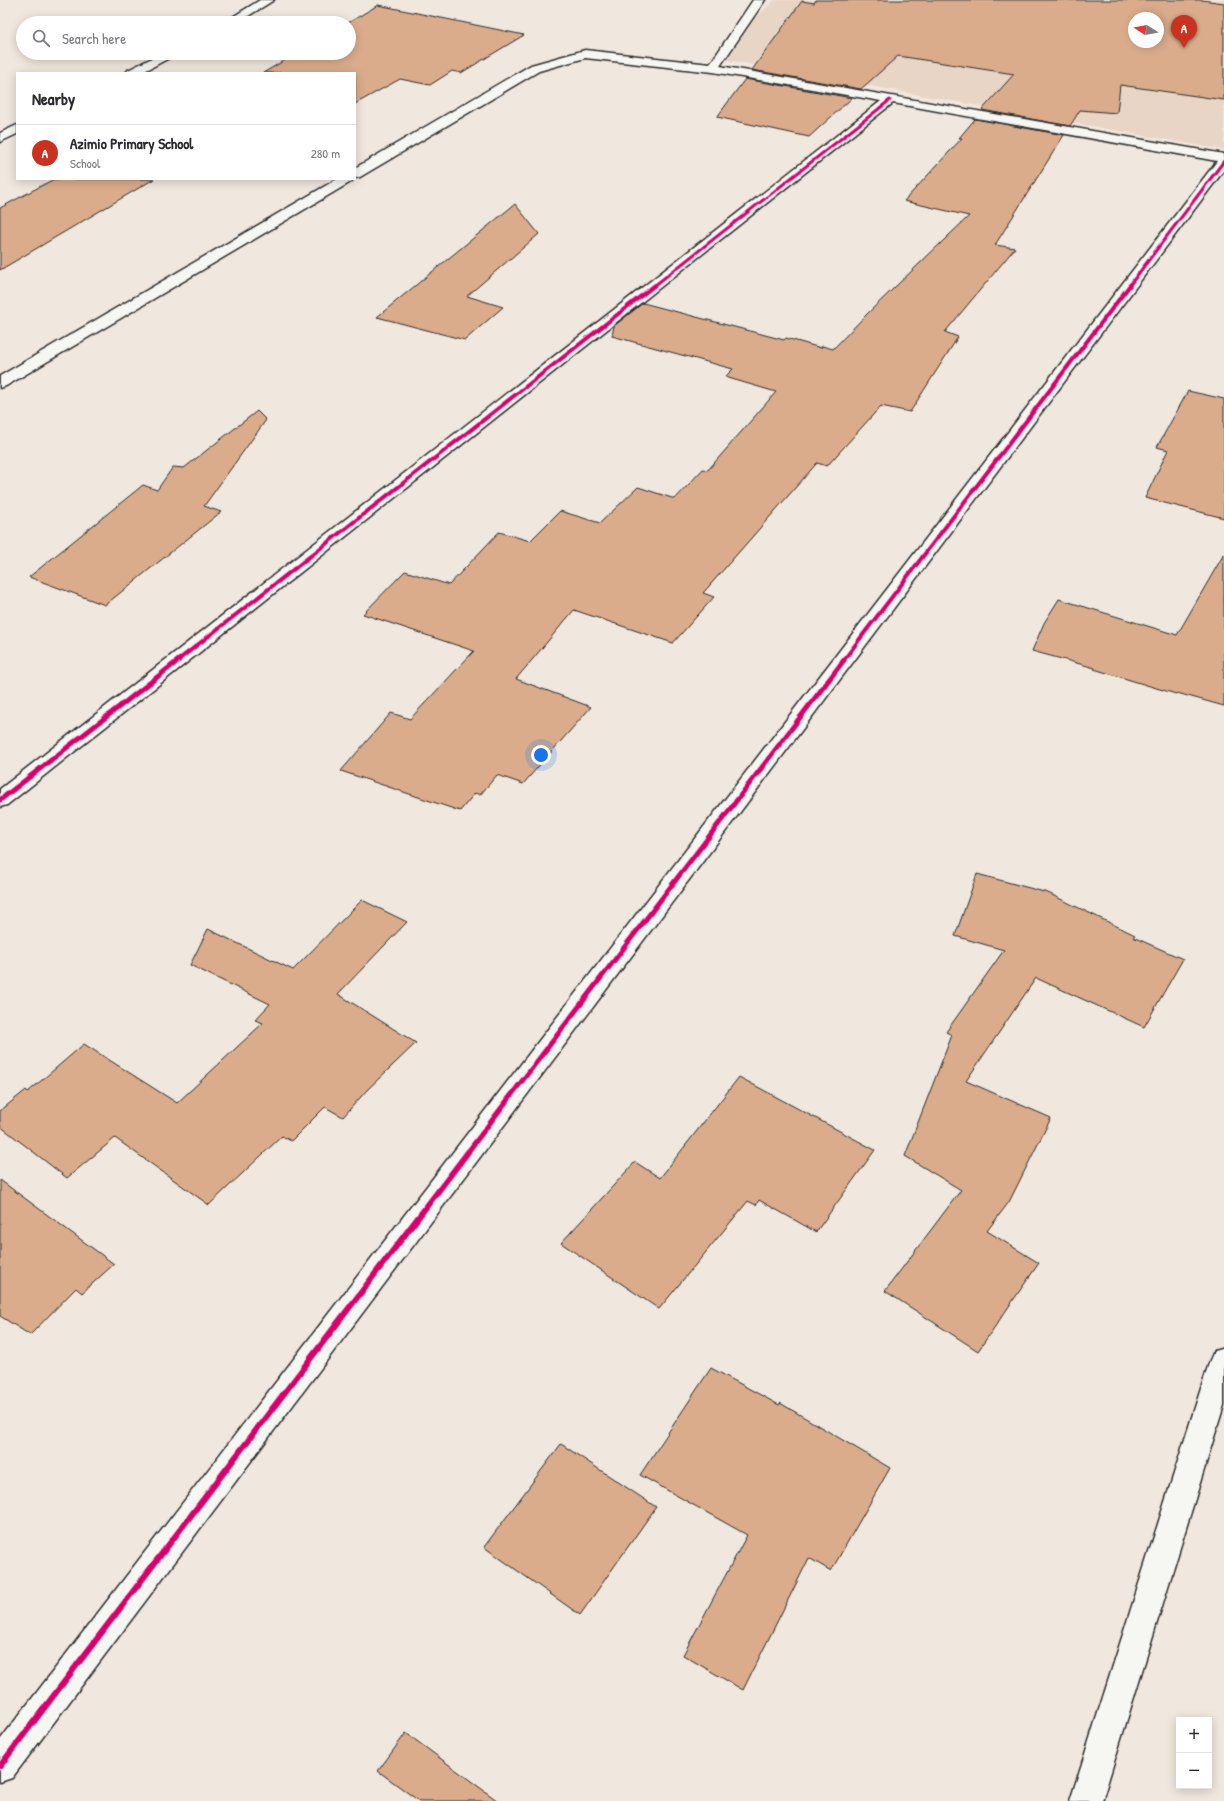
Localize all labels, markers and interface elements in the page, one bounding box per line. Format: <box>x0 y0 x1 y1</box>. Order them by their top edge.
north arrow <box>1128 12 1164 48</box>
pin: A <box>1171 15 1197 48</box>
search box <box>16 16 356 60</box>
icon: search <box>30 27 52 49</box>
text: Search here <box>62 28 126 49</box>
text: Nearby <box>32 87 75 110</box>
text: Azimio Primary School <box>70 133 193 154</box>
text: A <box>42 144 48 162</box>
text: 280 m <box>311 144 340 162</box>
text: School <box>70 154 100 172</box>
your location <box>531 745 551 765</box>
map controls <box>1176 1717 1212 1789</box>
button: + <box>1176 1717 1212 1753</box>
button: − <box>1176 1753 1212 1789</box>

